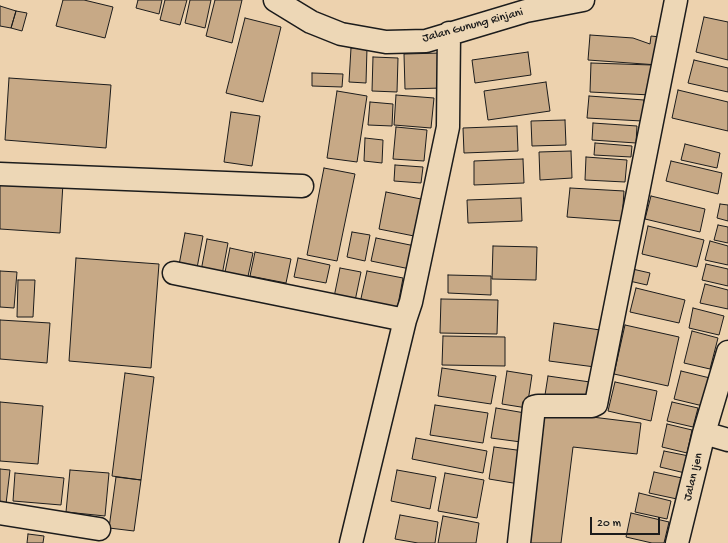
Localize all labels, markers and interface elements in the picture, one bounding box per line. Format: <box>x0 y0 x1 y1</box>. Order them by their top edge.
street label: Jalan Gunung Rinjani <box>421 6 525 46</box>
street label: Jalan Ijen <box>681 451 707 503</box>
scale bar <box>592 509 662 535</box>
text: 20 m <box>597 517 621 531</box>

